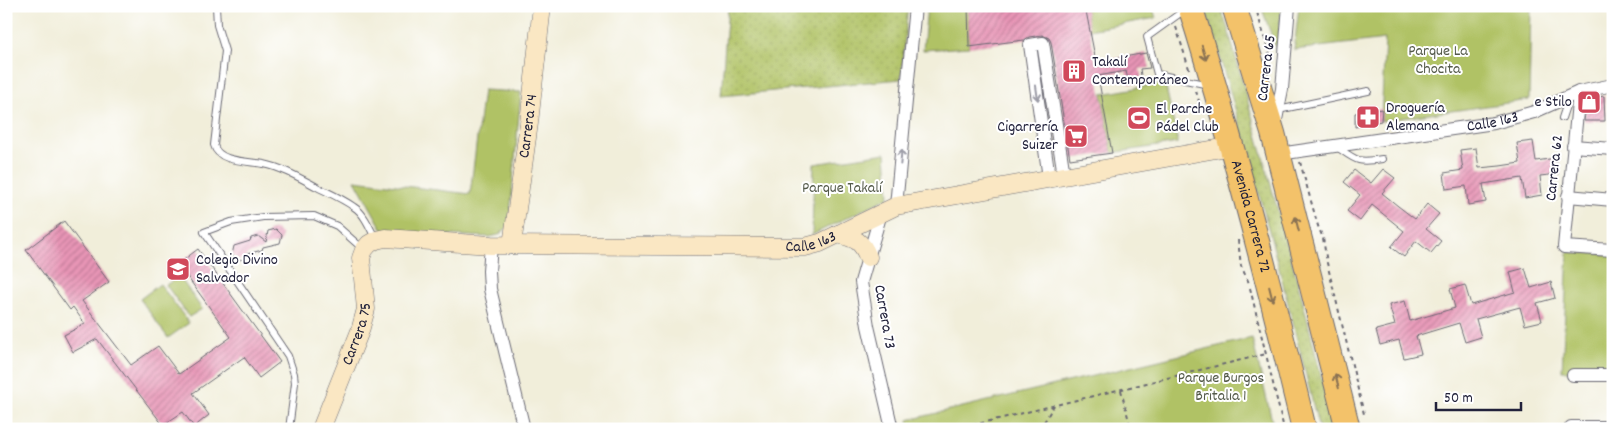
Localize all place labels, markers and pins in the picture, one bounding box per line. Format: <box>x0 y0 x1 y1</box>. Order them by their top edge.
place label: Takalí Contemporáneo <box>1092 51 1188 92</box>
building icon: Takalí Contemporáneo <box>1061 58 1087 84</box>
shop icon: e Stilo <box>1576 89 1602 115</box>
place label: e Stilo <box>1534 91 1572 114</box>
place label: Droguería Alemana <box>1386 97 1445 138</box>
place label: El Parche Pádel Club <box>1156 98 1219 139</box>
pharmacy icon: Droguería Alemana <box>1355 104 1381 130</box>
sports icon: El Parche Pádel Club <box>1126 105 1152 131</box>
place label: Cigarrería Suizer <box>997 116 1058 157</box>
supermarket icon: Cigarrería Suizer <box>1063 123 1089 149</box>
place label: Colegio Divino Salvador <box>196 249 278 290</box>
school or university icon: Colegio Divino Salvador <box>165 256 191 282</box>

